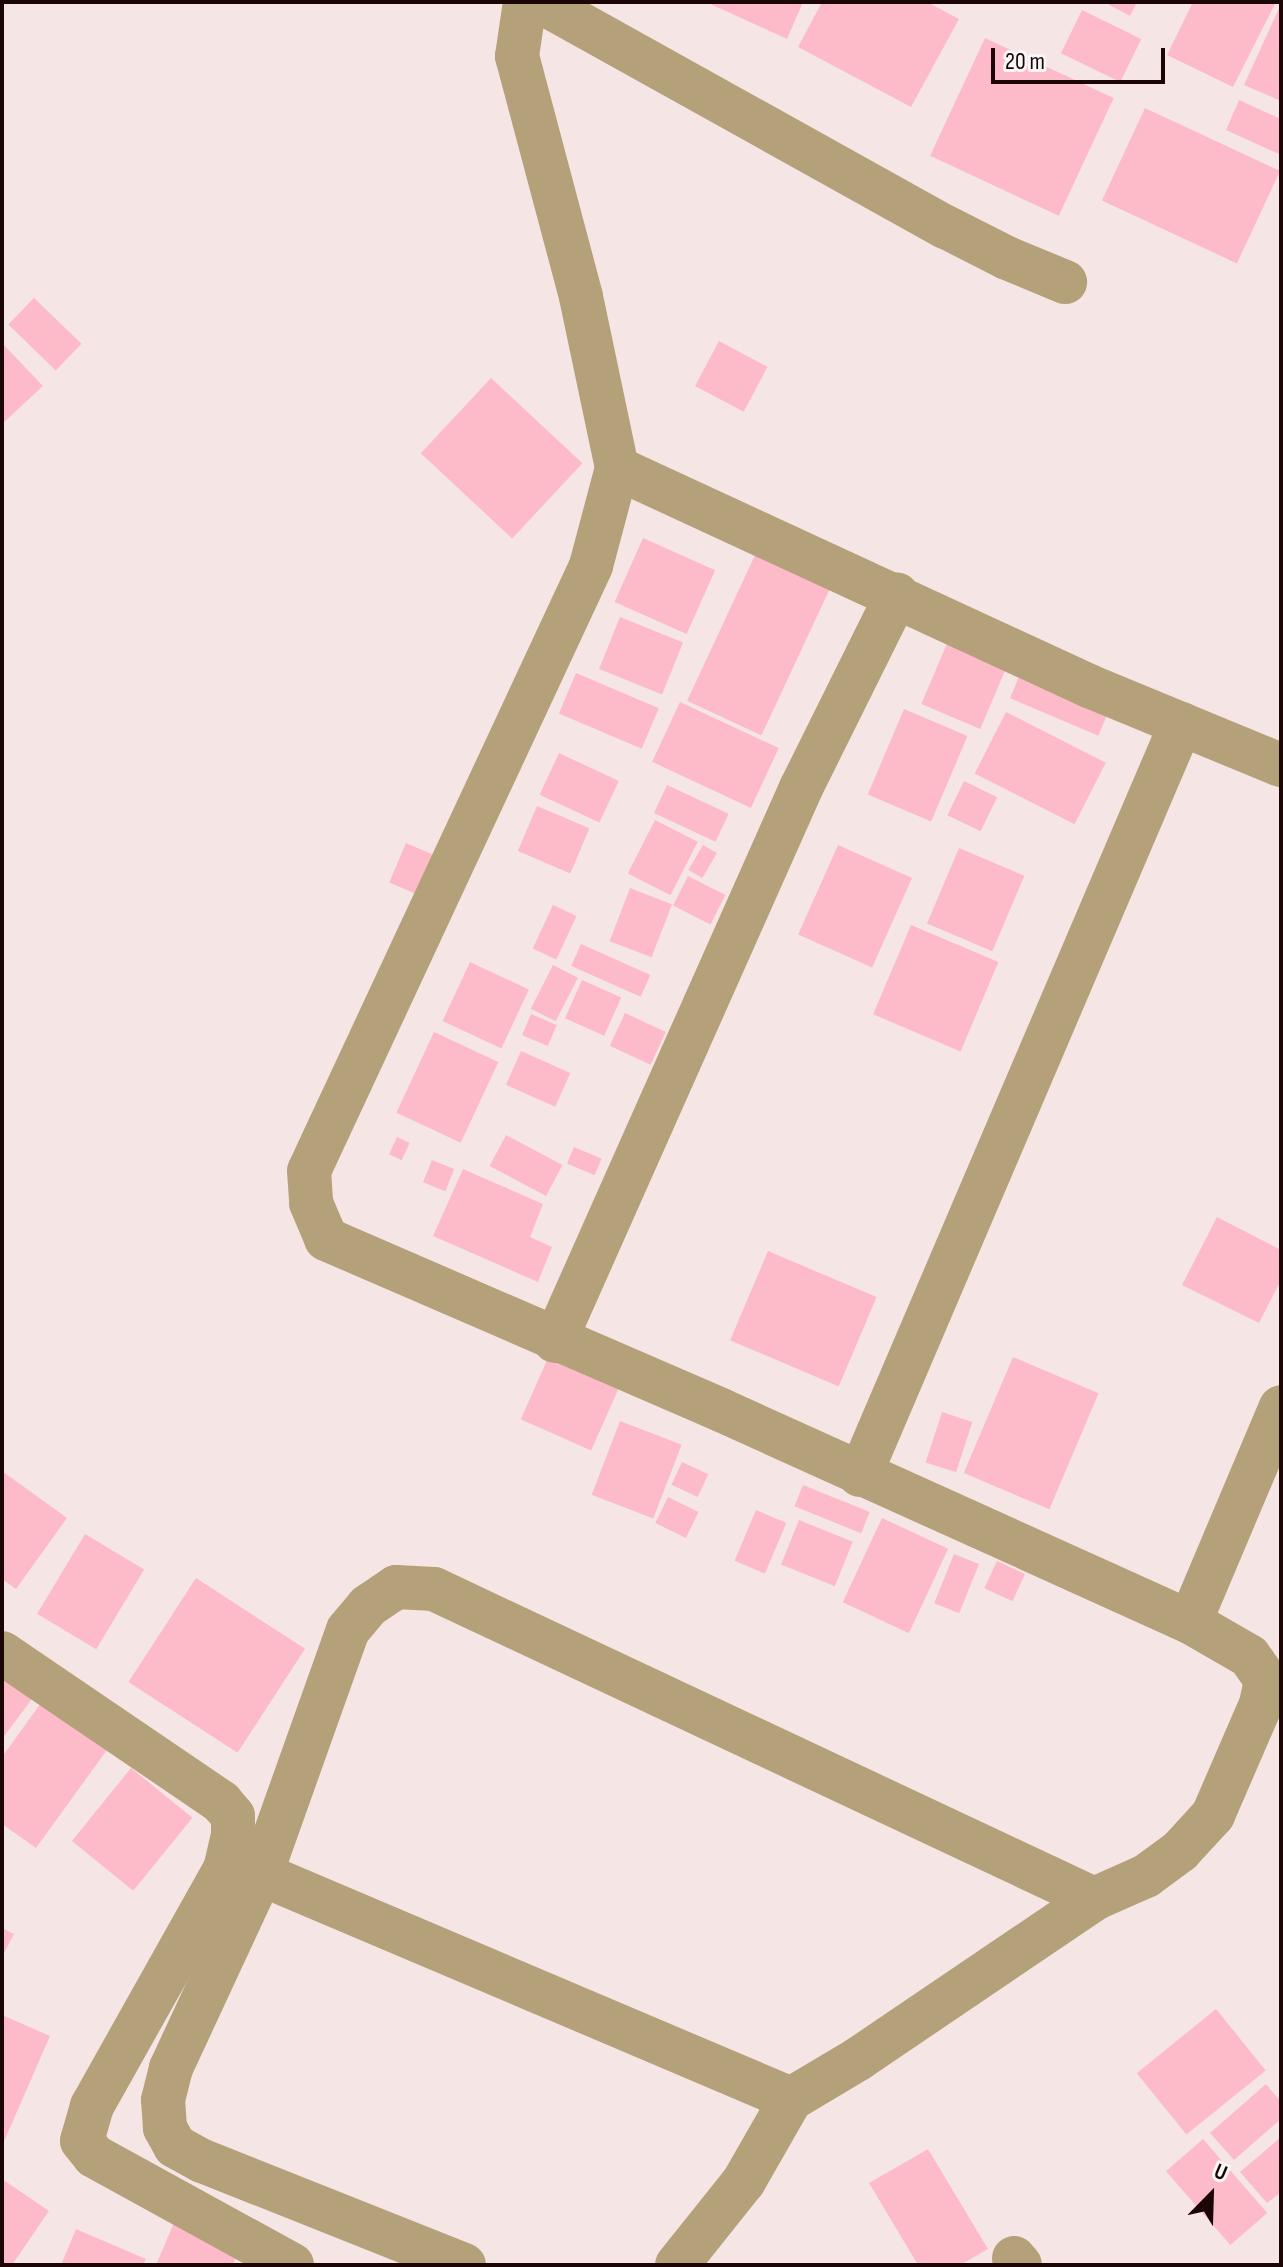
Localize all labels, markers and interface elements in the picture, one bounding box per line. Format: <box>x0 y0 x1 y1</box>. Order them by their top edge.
scale bar <box>995 32 1169 82</box>
text: 20 m <box>1005 47 1045 76</box>
north arrow <box>1171 2155 1251 2235</box>
text: U <box>1210 2158 1231 2187</box>

